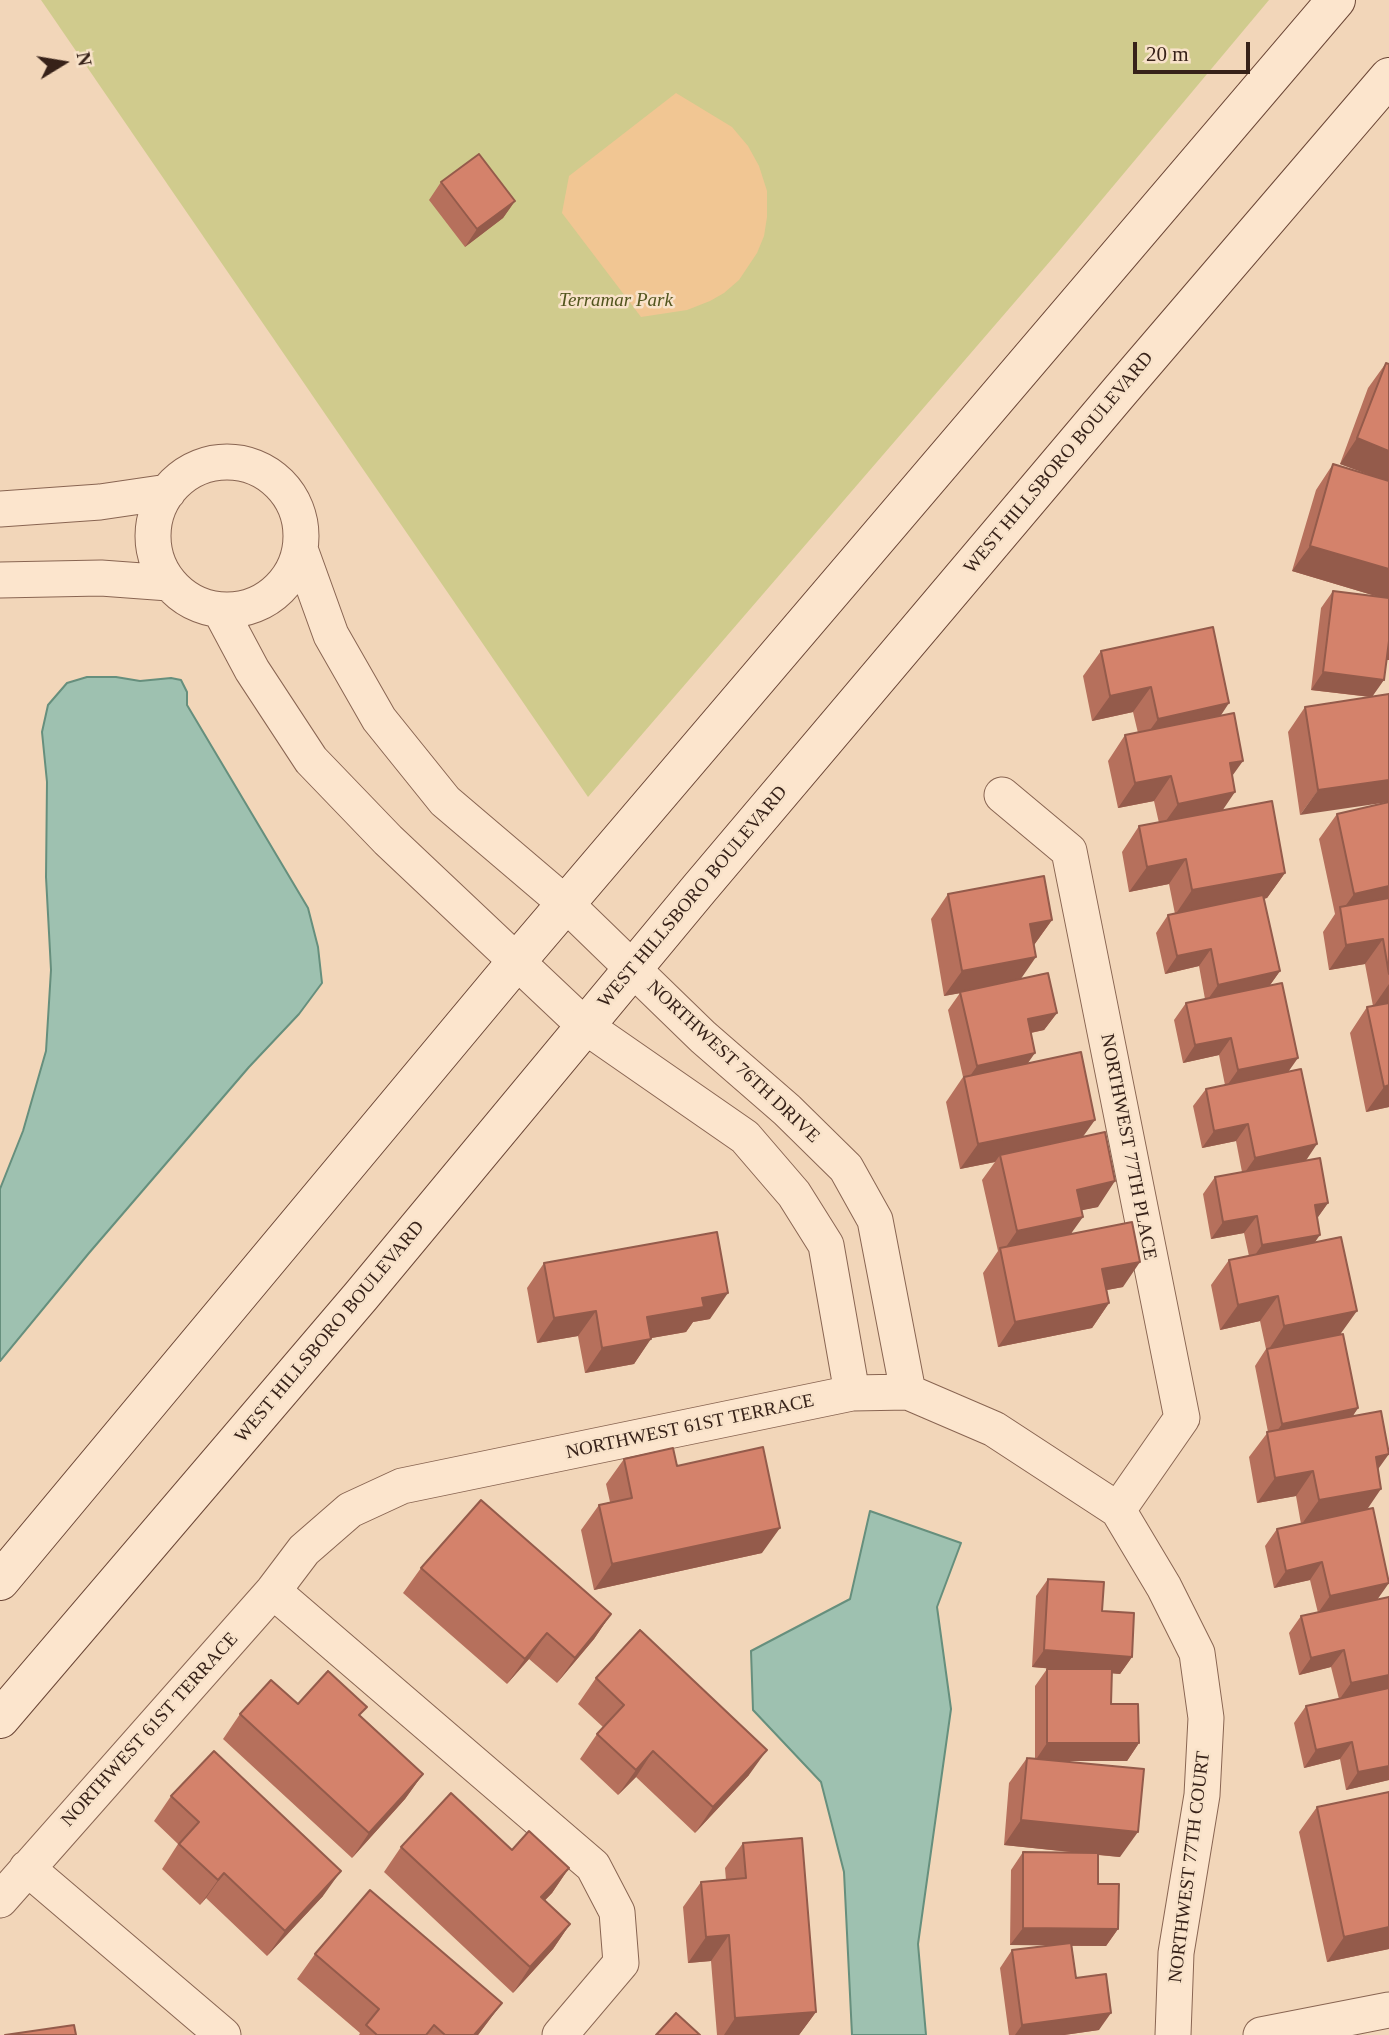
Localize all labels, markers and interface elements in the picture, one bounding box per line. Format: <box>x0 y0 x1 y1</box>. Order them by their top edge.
north arrow <box>28 28 98 98</box>
scale bar <box>1137 28 1254 72</box>
text: 20 m <box>1146 42 1189 66</box>
text: N <box>72 50 96 68</box>
park label: Terramar Park <box>559 290 673 312</box>
street label: WEST HILLSBORO BOULEVARD <box>959 347 1159 579</box>
street label: WEST HILLSBORO BOULEVARD <box>593 781 793 1013</box>
street label: NORTHWEST 76TH DRIVE <box>642 976 824 1148</box>
street label: NORTHWEST 77TH PLACE <box>1095 1032 1161 1262</box>
street label: WEST HILLSBORO BOULEVARD <box>230 1216 430 1448</box>
street label: NORTHWEST 61ST TERRACE <box>564 1390 816 1464</box>
street label: NORTHWEST 61ST TERRACE <box>57 1628 243 1832</box>
street label: NORTHWEST 77TH COURT <box>1164 1750 1216 1984</box>

